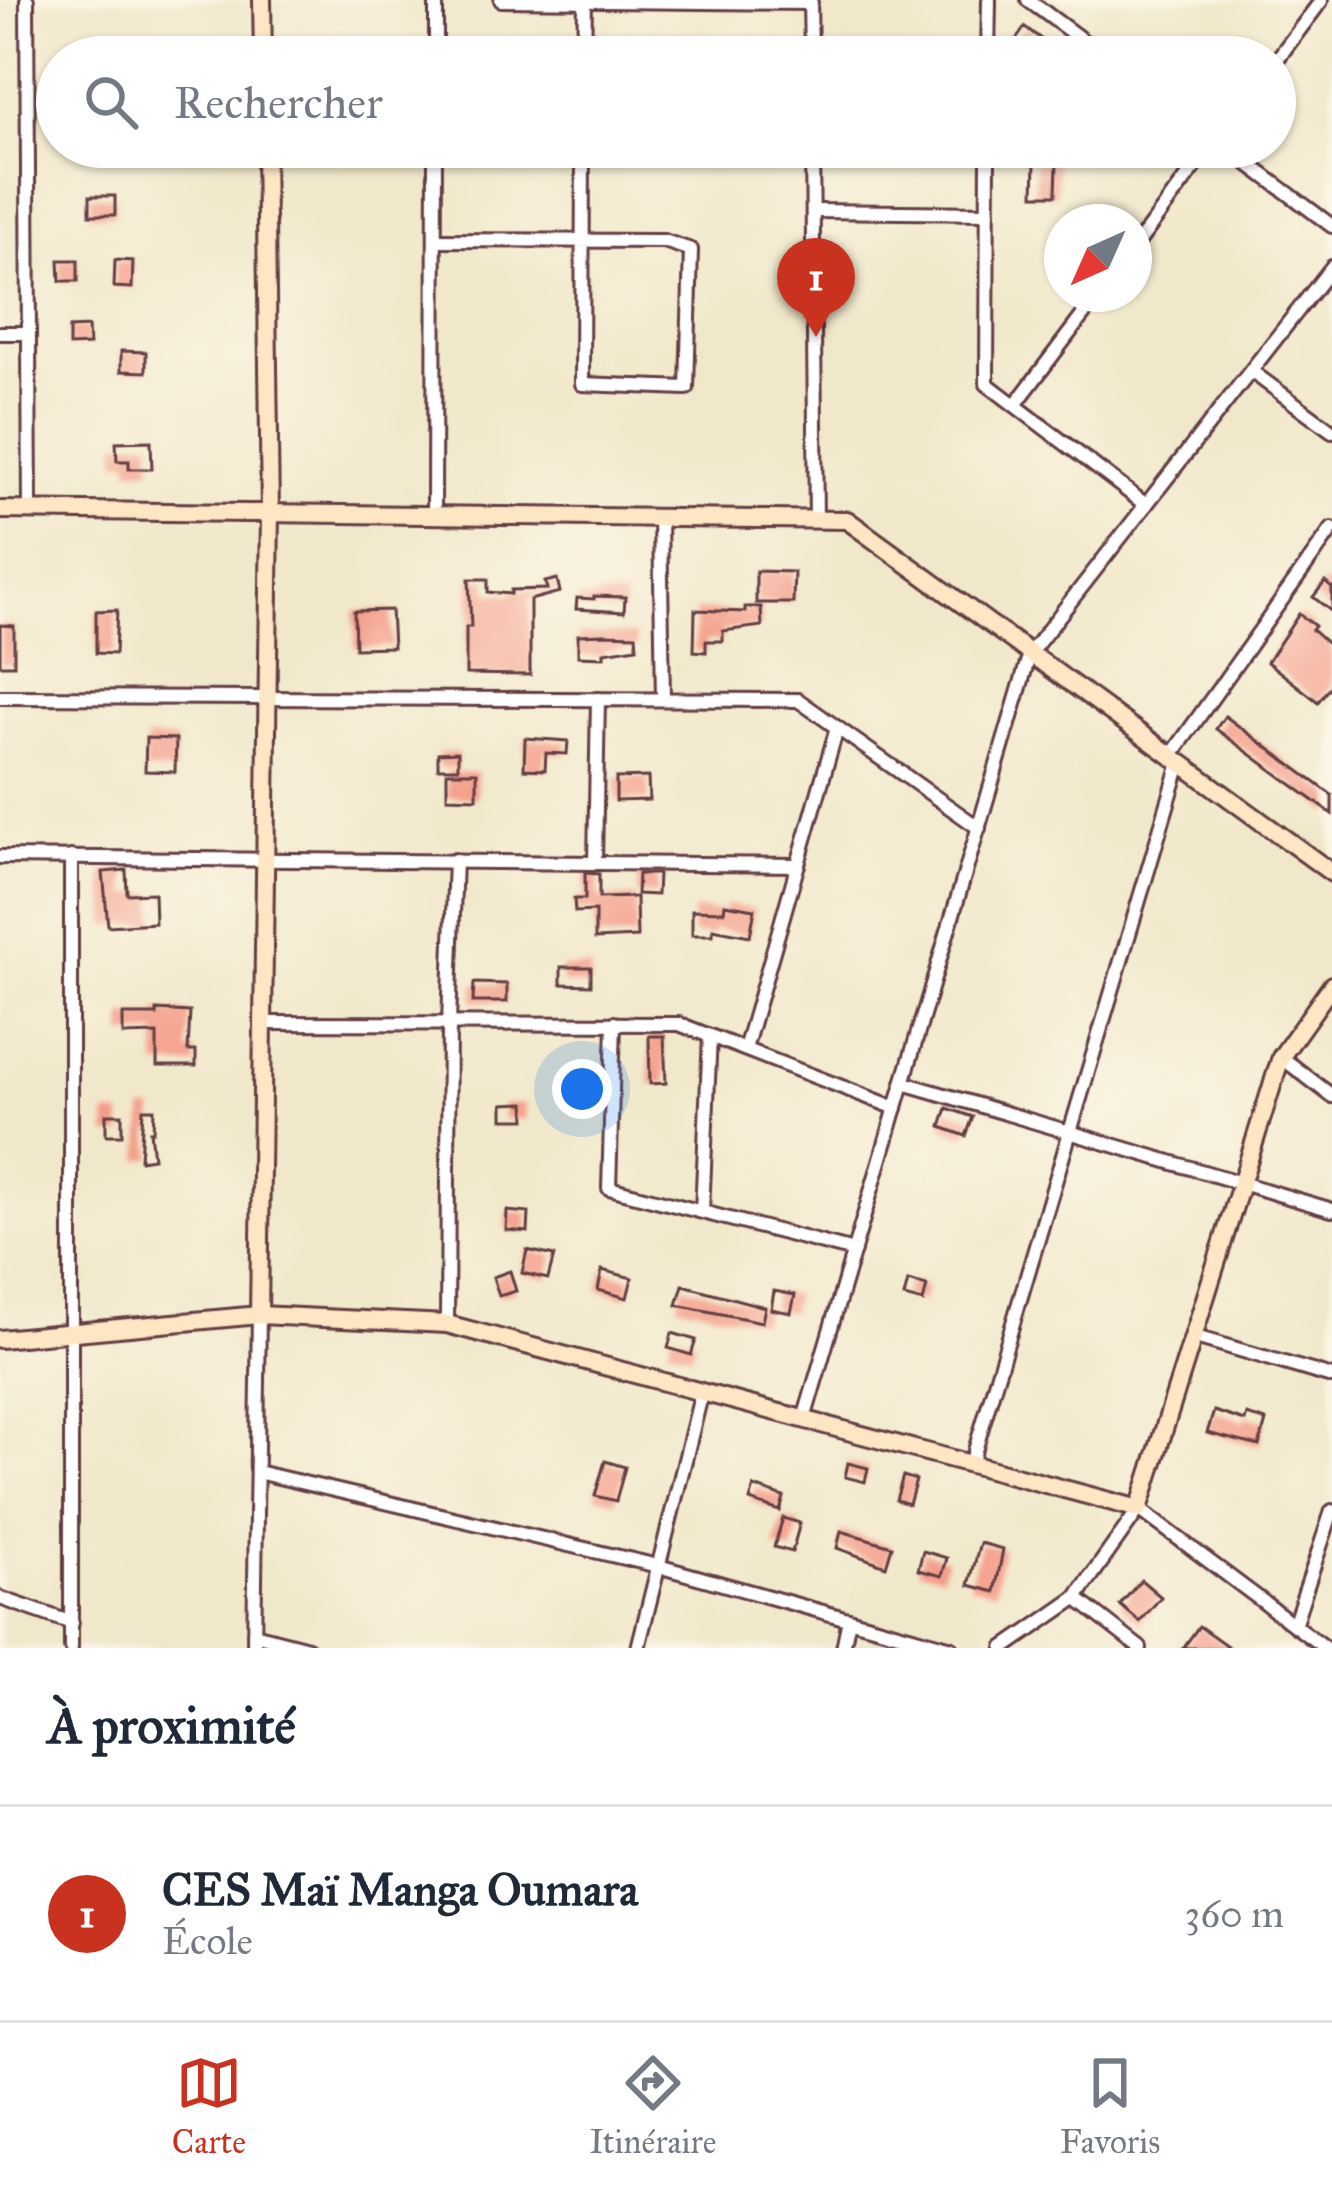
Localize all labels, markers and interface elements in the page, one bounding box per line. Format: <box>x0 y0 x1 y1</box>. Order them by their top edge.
search box <box>36 36 1296 168</box>
icon: search <box>78 69 144 135</box>
text: Rechercher <box>174 75 383 130</box>
north arrow <box>1044 204 1152 312</box>
pin: 1 <box>777 238 855 337</box>
your location <box>552 1059 612 1119</box>
text: À proximité <box>48 1695 296 1757</box>
text: CES Maï Manga Oumara <box>162 1862 638 1917</box>
text: 1 <box>79 1890 95 1938</box>
text: 360 m <box>1185 1890 1284 1938</box>
text: École <box>162 1917 253 1965</box>
tab: Carte <box>172 2050 246 2162</box>
tab: Itinéraire <box>589 2050 717 2162</box>
tab: Favoris <box>1060 2050 1160 2162</box>

